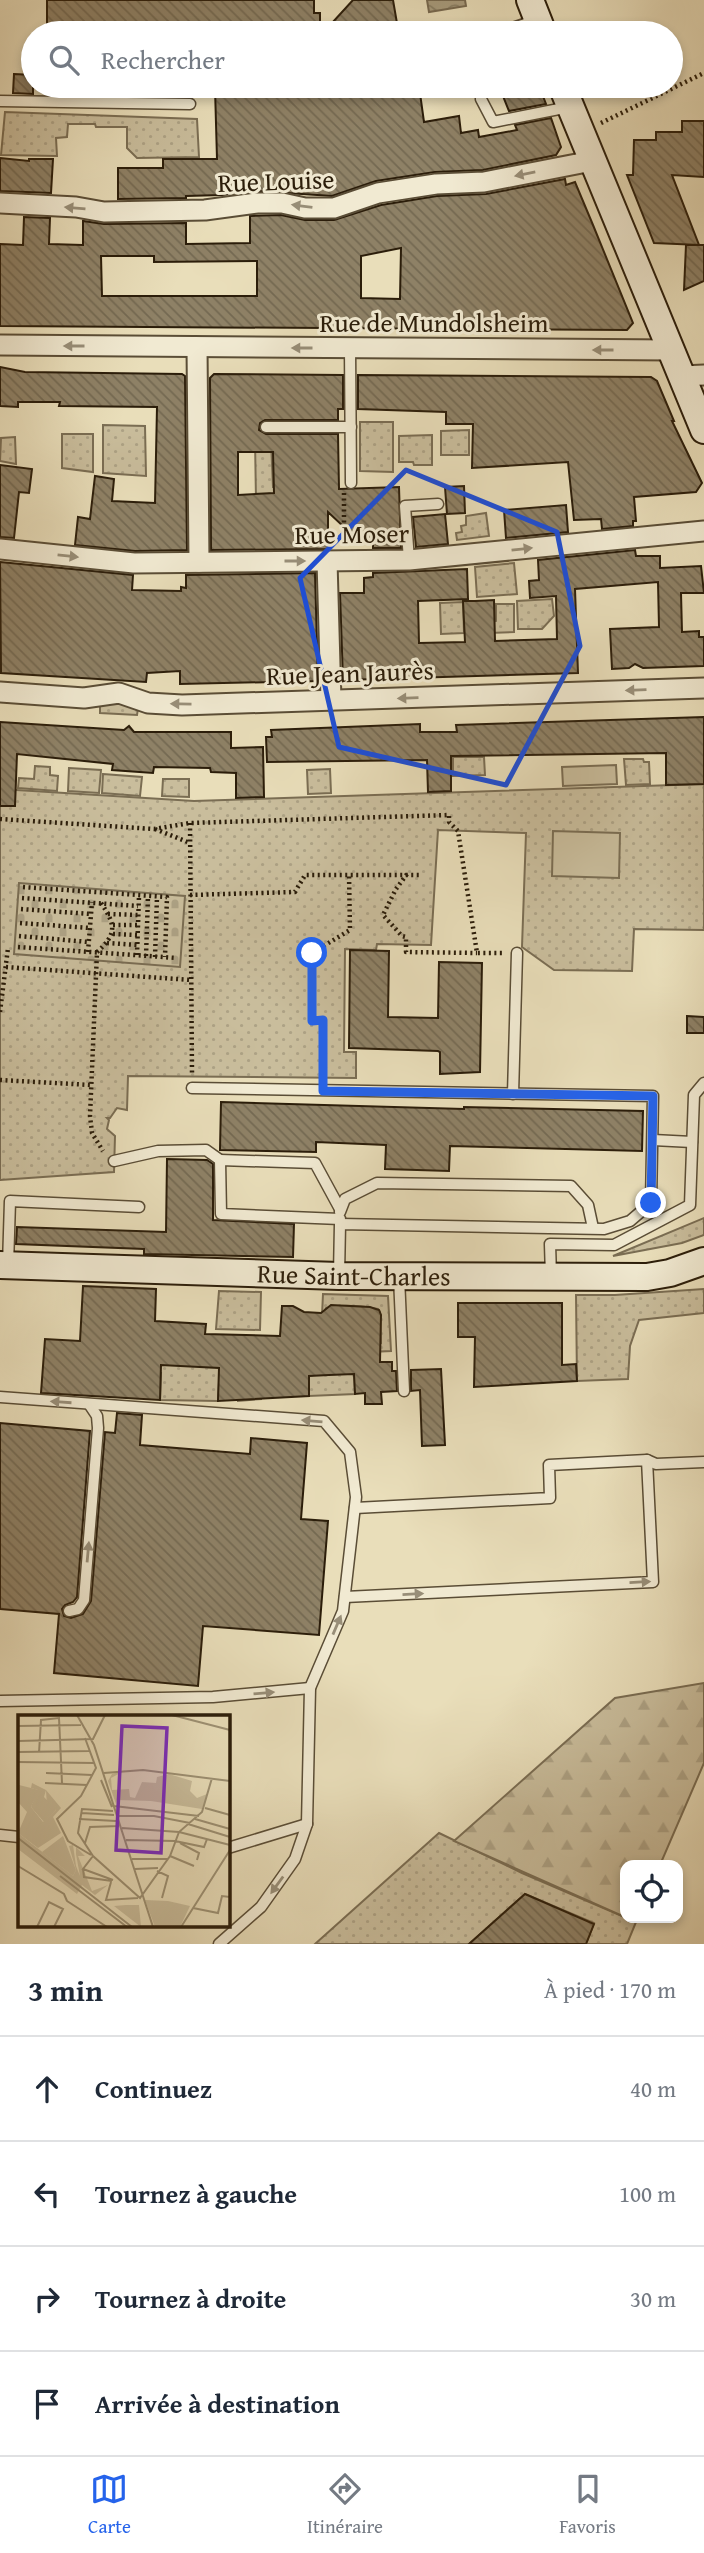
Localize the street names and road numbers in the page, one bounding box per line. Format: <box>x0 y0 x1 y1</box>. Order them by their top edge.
street label: Rue Louise <box>217 159 335 202</box>
street label: Rue de Mundolsheim <box>320 303 548 342</box>
street label: Rue Moser <box>294 513 410 554</box>
street label: Rue Jean Jaurès <box>265 650 434 695</box>
street label: Rue Saint-Charles <box>256 1253 451 1295</box>

